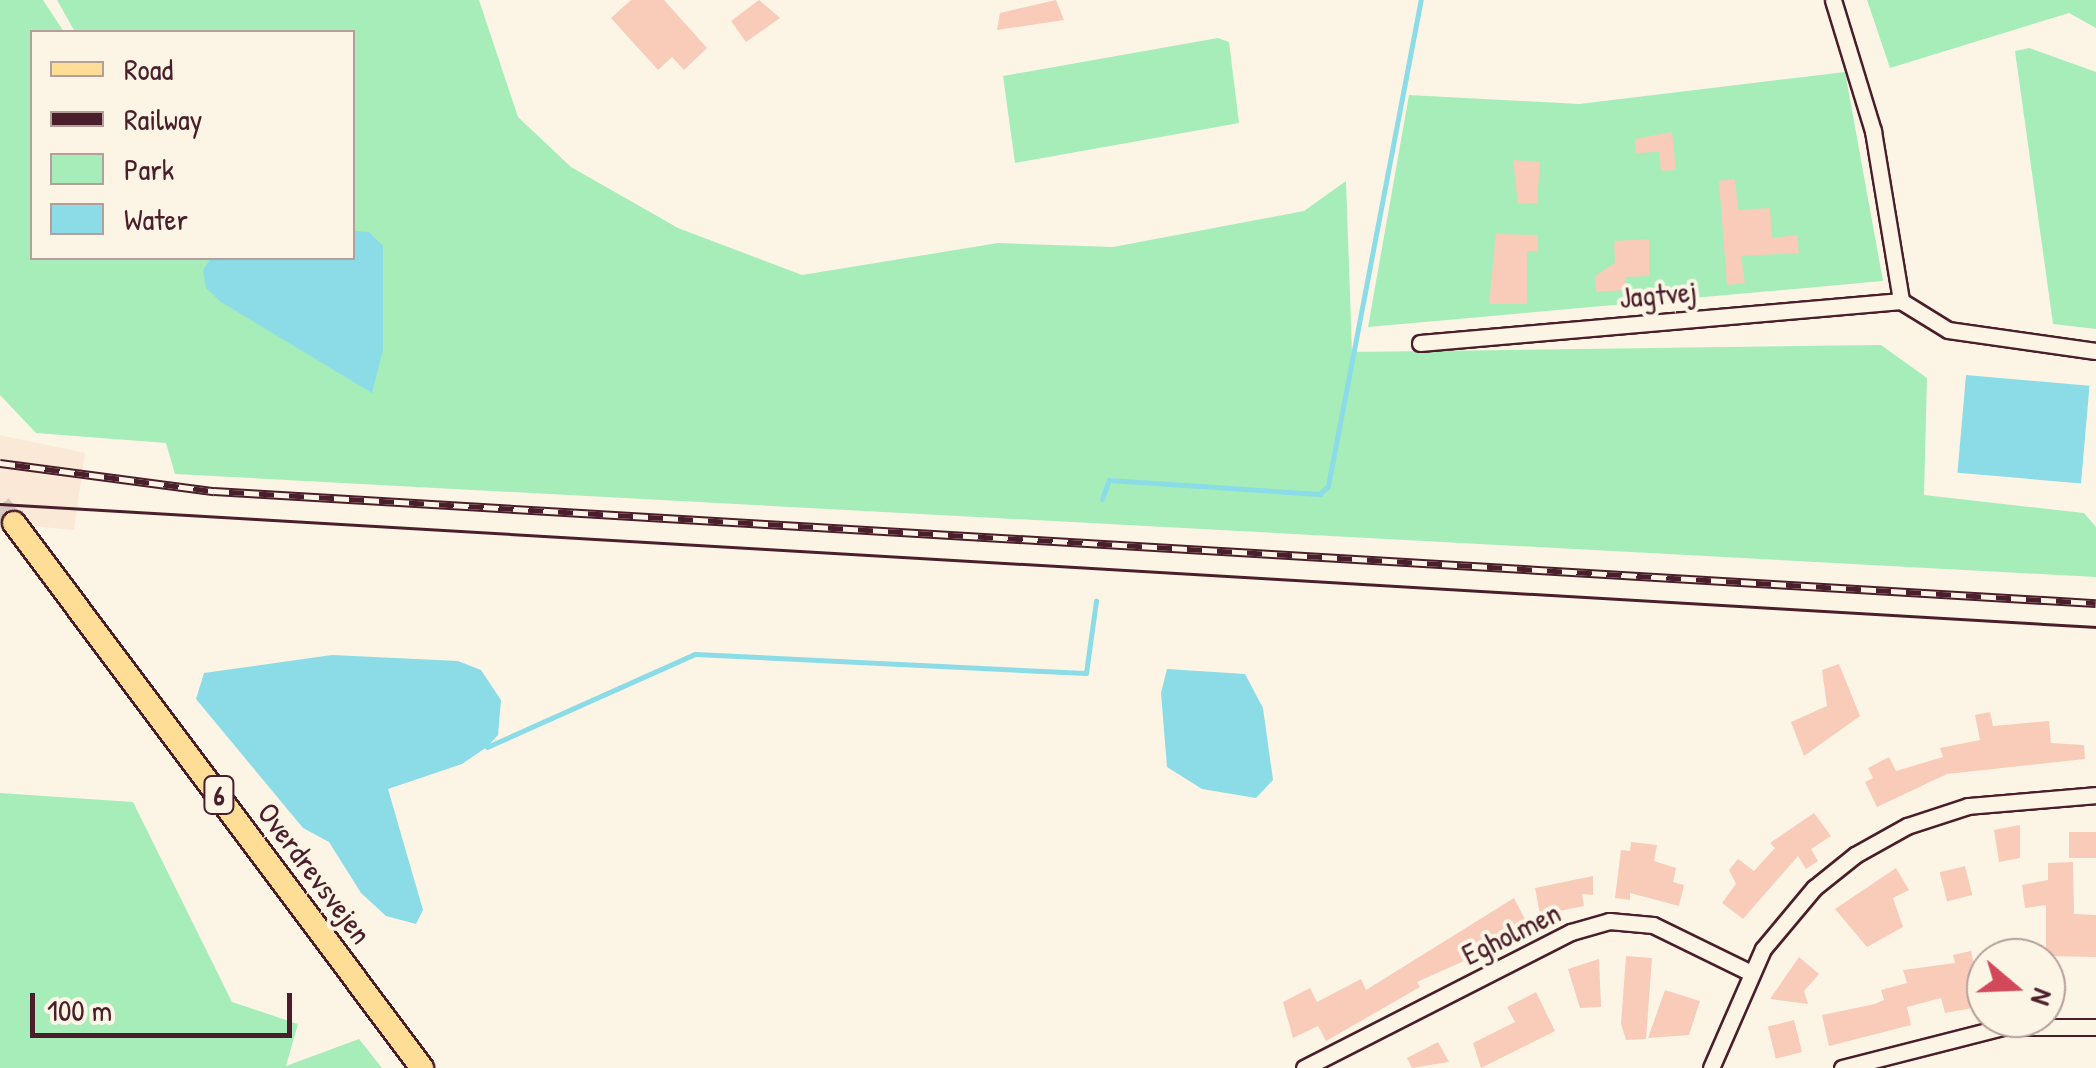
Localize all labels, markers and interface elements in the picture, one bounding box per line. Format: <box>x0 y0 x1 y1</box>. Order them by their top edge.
legend <box>30 30 355 260</box>
text: Road <box>124 49 173 89</box>
text: Railway <box>124 99 202 139</box>
text: Park <box>124 149 174 189</box>
text: Water <box>124 199 188 239</box>
street label: Jagtvej <box>1618 273 1698 315</box>
road number: 6 <box>202 772 236 818</box>
street label: Overdrevsvejen <box>250 795 380 951</box>
street label: Egholmen <box>1456 894 1566 972</box>
north arrow <box>1966 938 2066 1038</box>
scale bar <box>35 973 298 1035</box>
text: N <box>2022 984 2063 1010</box>
text: 100 m <box>47 990 112 1030</box>

